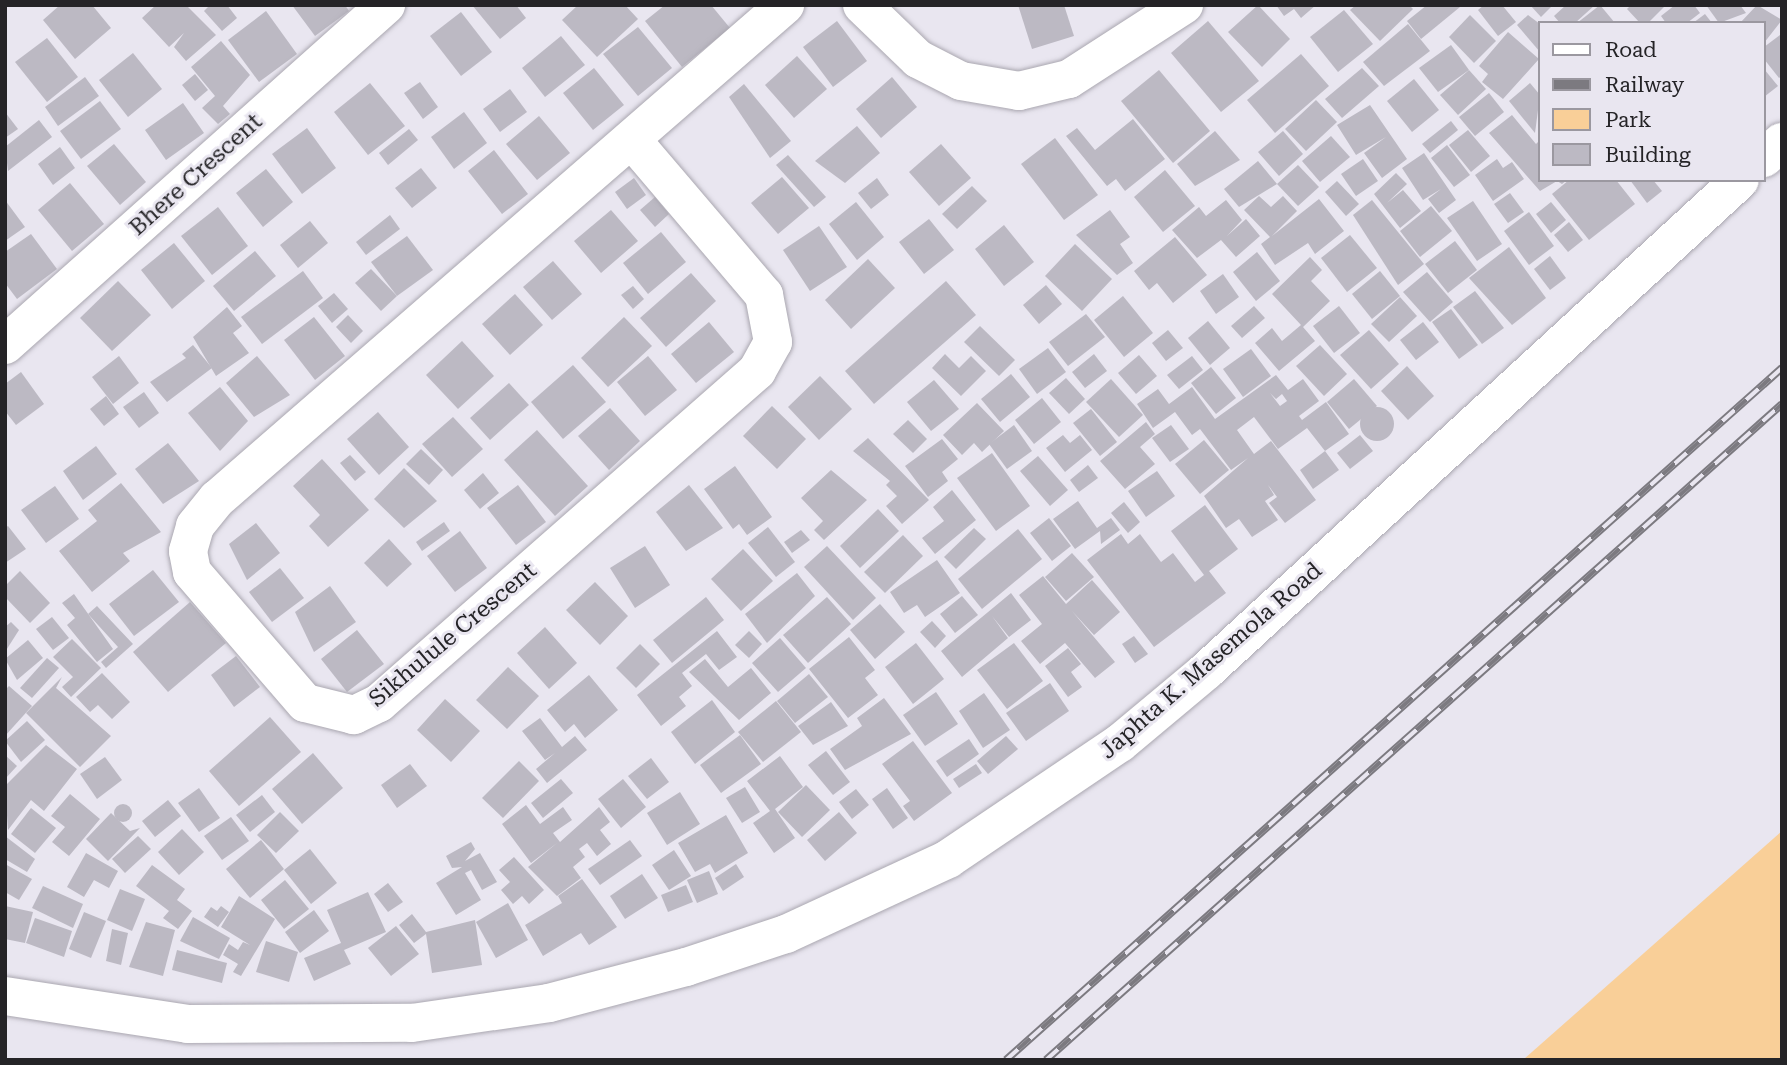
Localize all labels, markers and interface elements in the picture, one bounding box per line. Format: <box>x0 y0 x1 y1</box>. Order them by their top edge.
legend <box>1538 21 1766 182</box>
text: Road <box>1605 38 1657 62</box>
text: Railway <box>1605 73 1684 97</box>
street label: Bhere Crescent <box>124 108 268 242</box>
text: Park <box>1605 108 1651 132</box>
text: Building <box>1605 143 1691 167</box>
street label: Sikhulule Crescent <box>364 557 542 713</box>
street label: Japhta K. Masemola Road <box>1094 557 1328 765</box>

